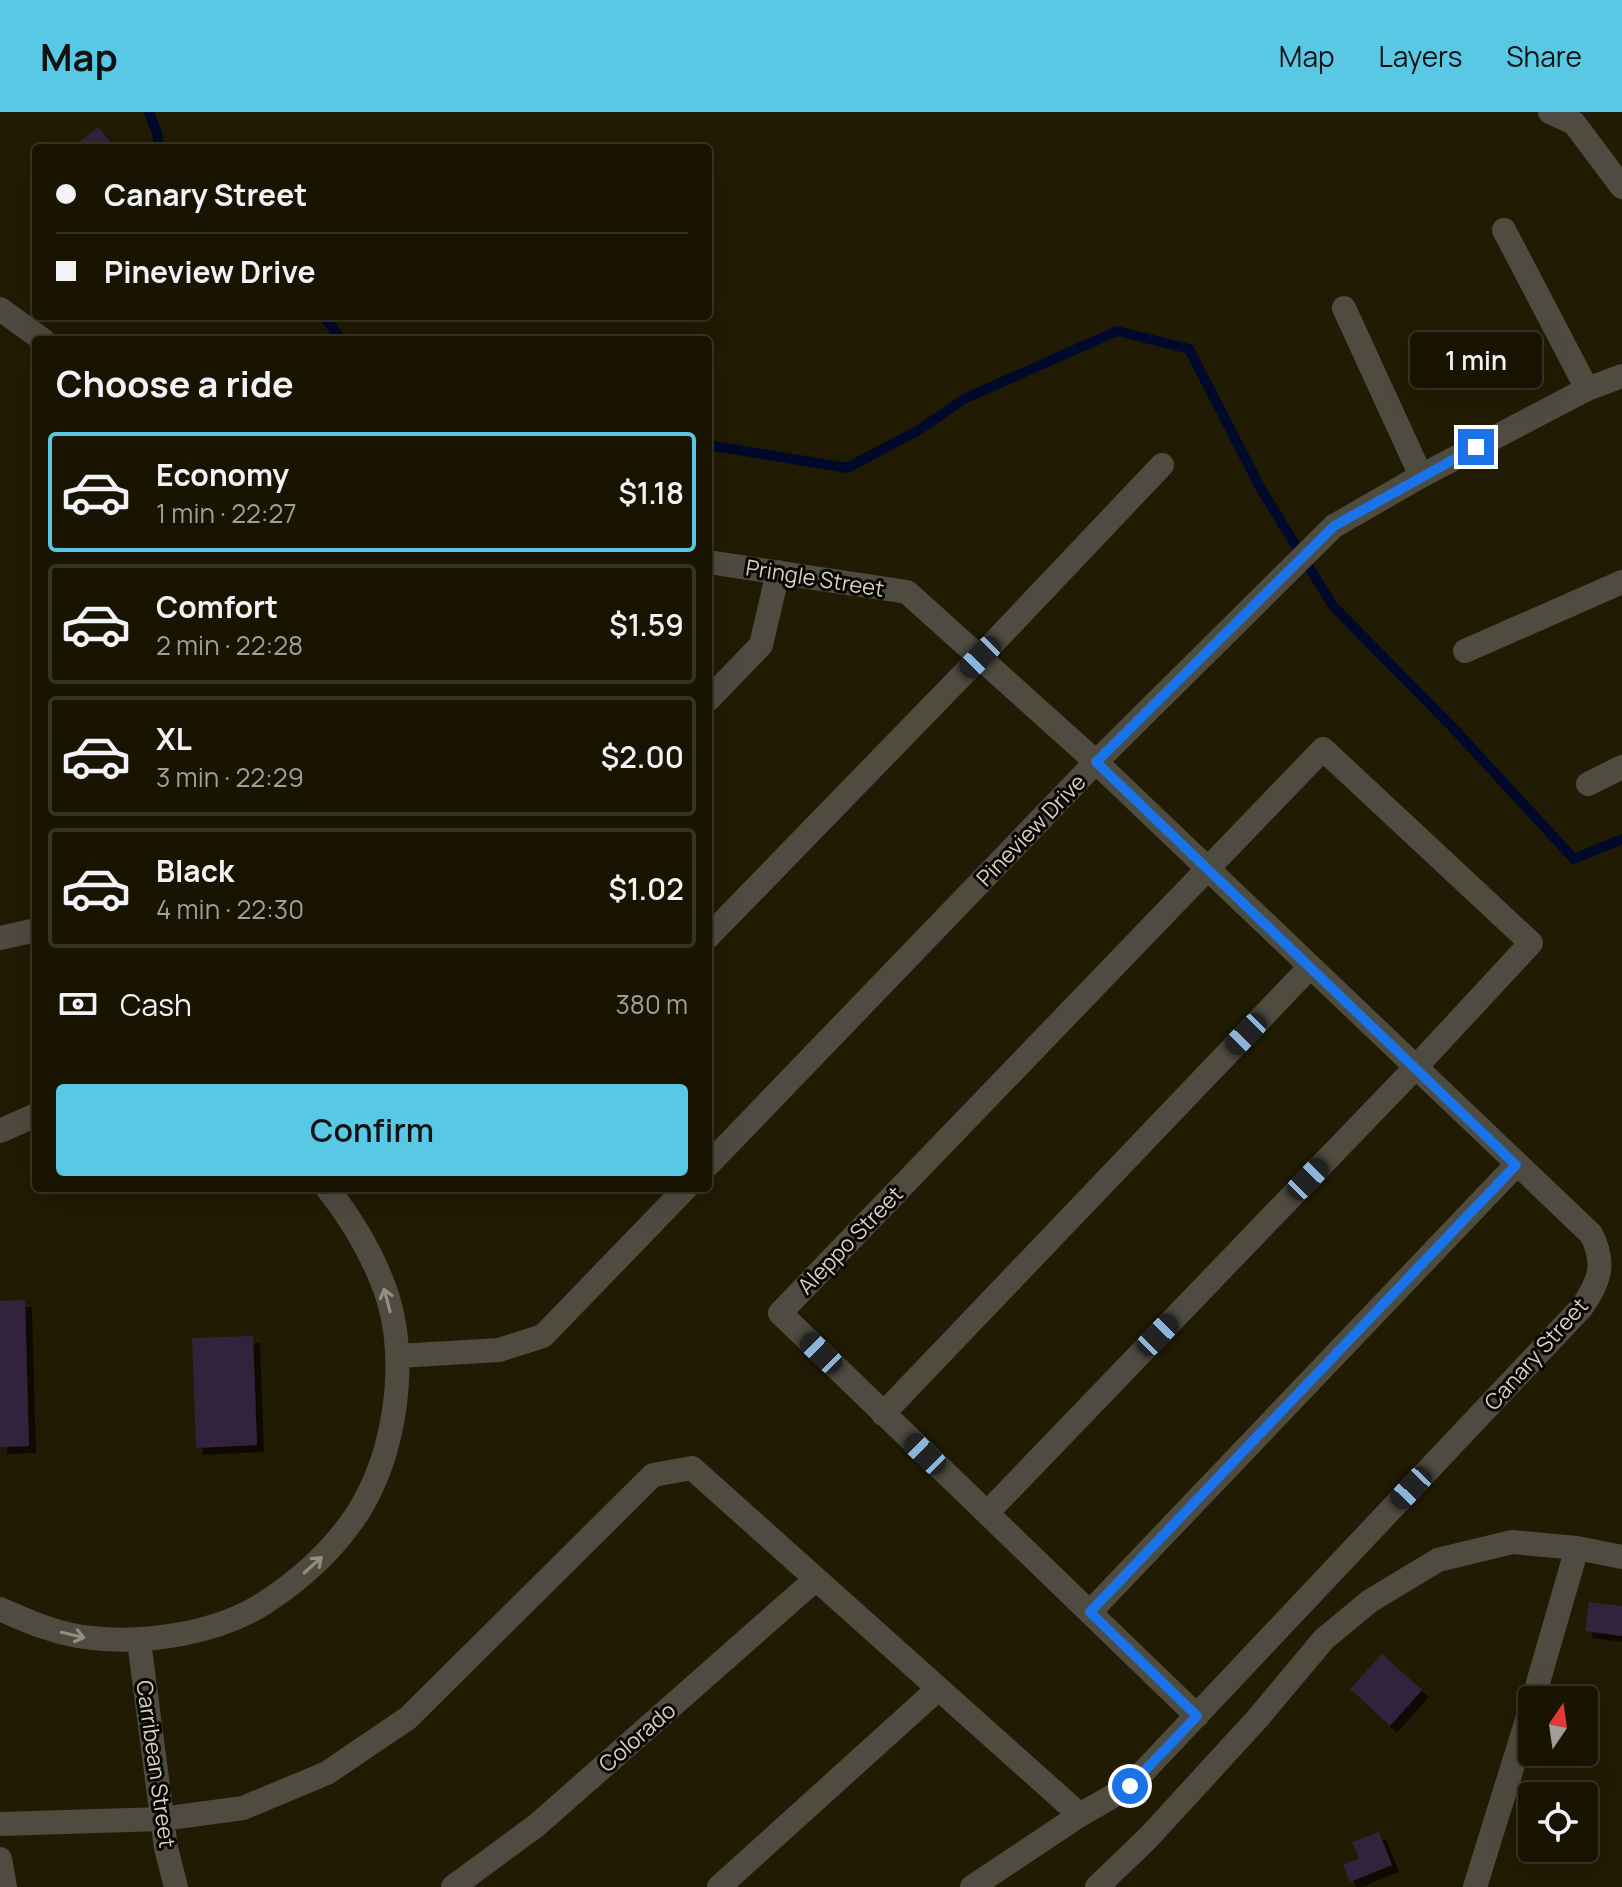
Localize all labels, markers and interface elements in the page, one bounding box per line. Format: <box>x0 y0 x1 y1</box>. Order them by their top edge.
text: Map <box>40 30 118 82</box>
text: Map <box>1279 37 1335 75</box>
text: Layers <box>1379 37 1462 75</box>
text: Share <box>1506 37 1582 75</box>
text: Canary Street <box>104 174 307 215</box>
text: Pineview Drive <box>104 251 316 292</box>
callout: 1 min <box>1410 331 1542 387</box>
text: 1 min <box>1445 342 1507 378</box>
text: Choose a ride <box>56 359 294 408</box>
route end <box>1458 429 1494 465</box>
text: Economy <box>156 454 289 495</box>
icon: car <box>60 456 132 528</box>
text: $1.18 <box>618 472 684 513</box>
text: 1 min · 22:27 <box>156 495 296 531</box>
street label: Pringle Street <box>744 552 886 604</box>
text: Comfort <box>156 586 278 627</box>
icon: car <box>60 588 132 660</box>
text: $1.59 <box>609 604 684 645</box>
text: 2 min · 22:28 <box>156 627 303 663</box>
car <box>955 631 1005 683</box>
text: XL <box>156 718 192 759</box>
icon: car <box>60 720 132 792</box>
text: $2.00 <box>601 736 684 777</box>
text: 3 min · 22:29 <box>156 759 304 795</box>
street label: Pineview Drive <box>970 767 1092 893</box>
text: Black <box>156 850 234 891</box>
icon: car <box>60 852 132 924</box>
text: $1.02 <box>609 868 684 909</box>
text: 4 min · 22:30 <box>156 891 304 927</box>
icon: cash <box>56 982 100 1026</box>
text: Cash <box>120 984 192 1025</box>
text: 380 m <box>615 986 688 1022</box>
car <box>1221 1008 1271 1060</box>
button: Confirm <box>56 1084 688 1176</box>
car <box>1283 1153 1333 1205</box>
street label: Aleppo Street <box>791 1179 909 1301</box>
one-way arrow <box>379 1288 394 1314</box>
street label: Canary Street <box>1477 1291 1595 1417</box>
car <box>1133 1309 1183 1361</box>
car <box>795 1328 847 1378</box>
car <box>899 1429 951 1479</box>
car <box>1386 1462 1436 1514</box>
one-way arrow <box>303 1555 323 1574</box>
one-way arrow <box>60 1628 85 1643</box>
street label: Carribean Street <box>129 1678 183 1850</box>
north arrow <box>1518 1686 1598 1766</box>
map controls <box>1518 1686 1598 1862</box>
street label: Colorado <box>592 1695 682 1779</box>
route start <box>1112 1768 1148 1804</box>
button: locate <box>1518 1782 1598 1862</box>

